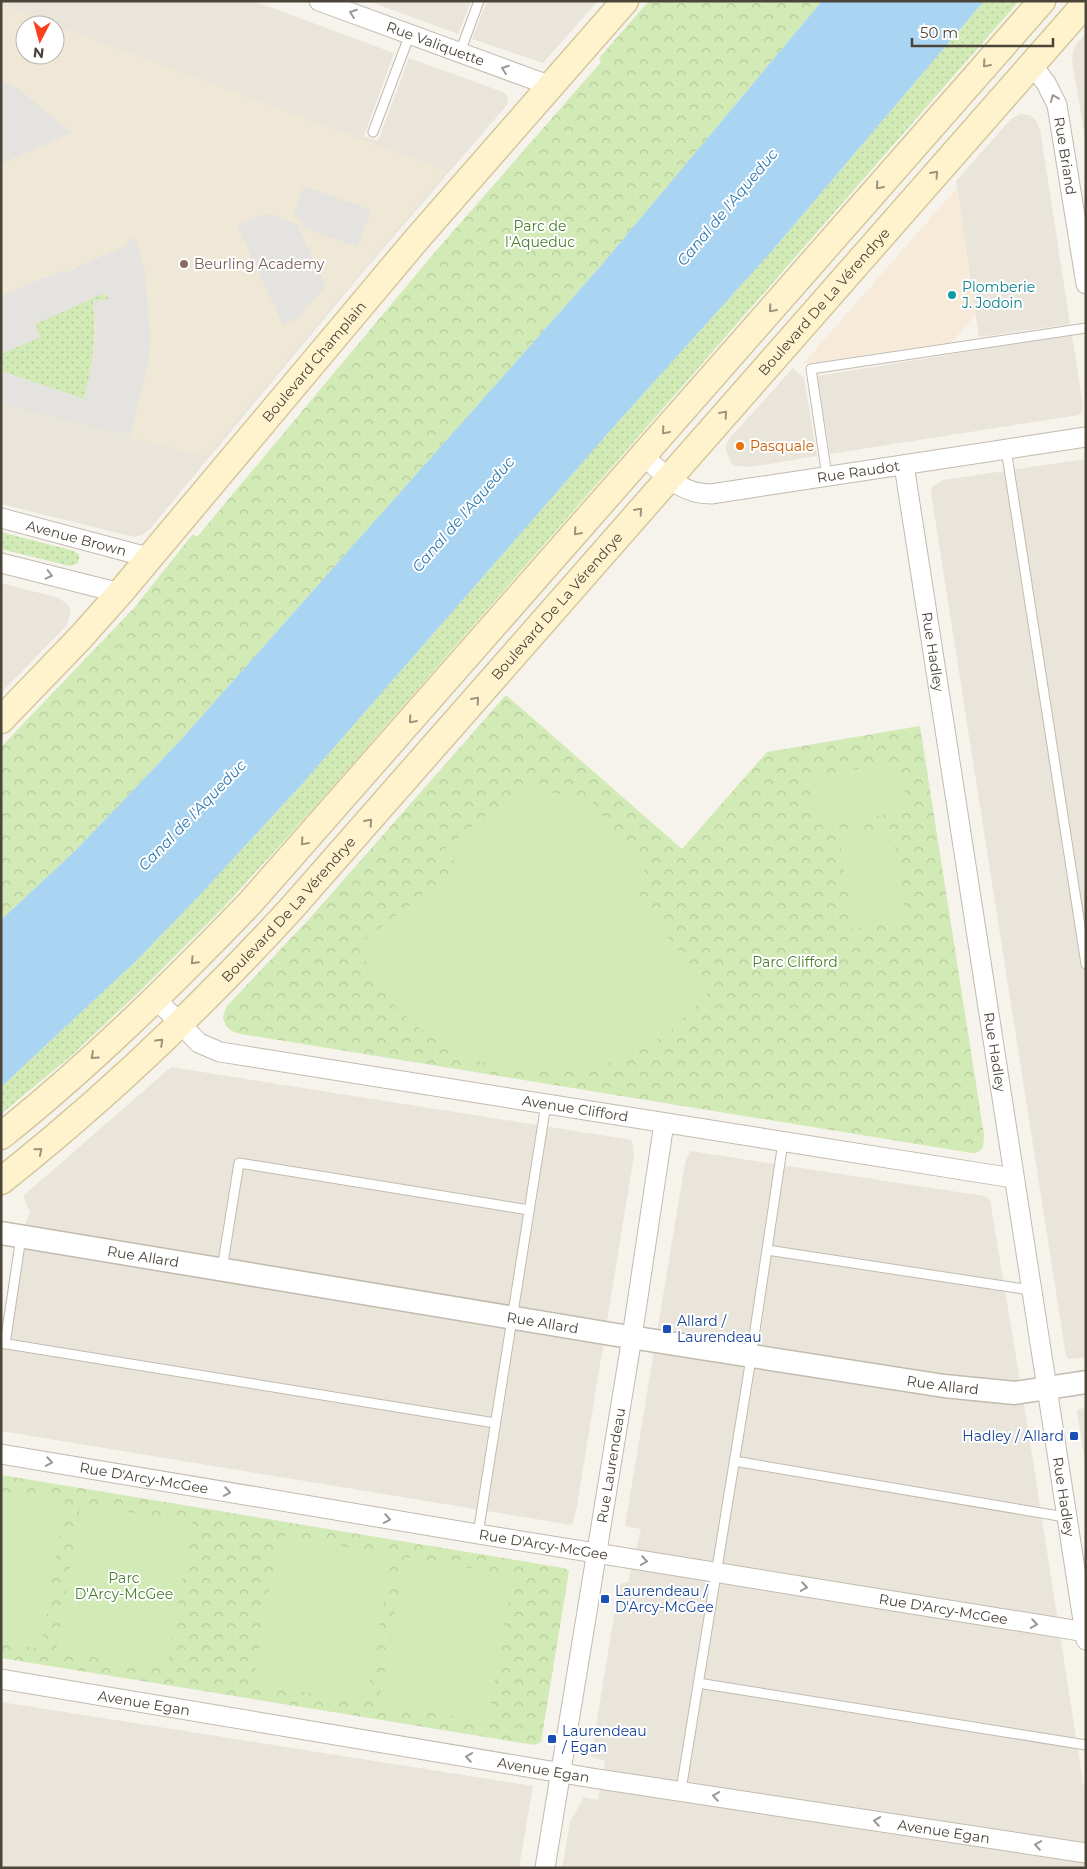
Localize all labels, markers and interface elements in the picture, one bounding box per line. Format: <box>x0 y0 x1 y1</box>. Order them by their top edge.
one-way arrow <box>349 9 358 19</box>
north arrow <box>15 15 65 65</box>
scale bar <box>912 15 1053 47</box>
street label: Rue Valiquette <box>384 17 487 70</box>
text: 50 m <box>920 23 958 42</box>
text: N <box>32 43 45 62</box>
one-way arrow <box>983 59 992 68</box>
one-way arrow <box>502 65 510 75</box>
one-way arrow <box>1049 94 1060 103</box>
street label: Rue Briand <box>1050 116 1080 196</box>
water label: Canal de l'Aqueduc <box>672 144 782 269</box>
one-way arrow <box>929 171 938 180</box>
one-way arrow <box>876 181 885 190</box>
park label: Parc de l'Aqueduc <box>505 217 575 251</box>
street label: Boulevard De La Vérendrye <box>754 224 894 379</box>
place label: Beurling Academy <box>194 255 325 273</box>
marker: Beurling Academy <box>178 258 190 270</box>
place label: Plomberie J. Jodoin <box>961 278 1035 312</box>
marker: Plomberie J. Jodoin <box>946 289 958 301</box>
street label: Boulevard Champlain <box>258 297 370 426</box>
one-way arrow <box>769 303 778 312</box>
one-way arrow <box>718 411 727 420</box>
one-way arrow <box>662 425 671 434</box>
place label: Pasquale <box>750 437 814 455</box>
marker: Pasquale <box>734 440 746 452</box>
water label: Canal de l'Aqueduc <box>408 452 519 576</box>
street label: Rue Raudot <box>816 456 901 487</box>
one-way arrow <box>634 507 643 516</box>
street label: Avenue Brown <box>24 516 128 560</box>
one-way arrow <box>573 526 582 535</box>
street label: Boulevard De La Vérendrye <box>487 528 626 684</box>
one-way arrow <box>44 569 53 580</box>
street label: Rue Hadley <box>918 611 948 693</box>
one-way arrow <box>470 696 479 705</box>
one-way arrow <box>409 714 418 723</box>
water label: Canal de l'Aqueduc <box>134 755 250 875</box>
one-way arrow <box>363 818 372 827</box>
street label: Boulevard De La Vérendrye <box>218 833 359 986</box>
one-way arrow <box>301 836 310 845</box>
park label: Parc Clifford <box>752 953 838 971</box>
one-way arrow <box>191 955 200 964</box>
street label: Rue Hadley <box>980 1011 1010 1094</box>
one-way arrow <box>154 1039 163 1048</box>
one-way arrow <box>91 1050 100 1059</box>
street label: Avenue Clifford <box>521 1091 630 1126</box>
one-way arrow <box>33 1148 42 1156</box>
street label: Rue Allard <box>106 1242 180 1271</box>
street label: Rue Allard <box>505 1308 580 1337</box>
place label: Allard / Laurendeau <box>677 1312 762 1346</box>
marker: Allard / Laurendeau <box>661 1323 673 1335</box>
street label: Rue Allard <box>905 1371 980 1398</box>
street label: Rue Laurendeau <box>593 1406 629 1524</box>
place label: Hadley / Allard <box>962 1427 1064 1445</box>
marker: Hadley / Allard <box>1068 1430 1080 1442</box>
street label: Rue Hadley <box>1049 1455 1079 1538</box>
one-way arrow <box>45 1457 54 1467</box>
street label: Rue D'Arcy-McGee <box>78 1458 210 1498</box>
one-way arrow <box>222 1487 231 1497</box>
one-way arrow <box>383 1514 391 1524</box>
street label: Rue D'Arcy-McGee <box>478 1525 609 1564</box>
one-way arrow <box>639 1555 648 1565</box>
park label: Parc D'Arcy-McGee <box>75 1569 173 1603</box>
one-way arrow <box>800 1581 809 1591</box>
place label: Laurendeau / D'Arcy-McGee <box>615 1582 714 1616</box>
street label: Rue D'Arcy-McGee <box>878 1590 1009 1628</box>
marker: Laurendeau / D'Arcy-McGee <box>599 1593 611 1605</box>
one-way arrow <box>1029 1618 1038 1628</box>
street label: Avenue Egan <box>97 1686 191 1720</box>
place label: Laurendeau / Egan <box>561 1722 647 1756</box>
marker: Laurendeau / Egan <box>546 1733 558 1745</box>
one-way arrow <box>465 1753 474 1763</box>
street label: Avenue Egan <box>496 1753 591 1786</box>
one-way arrow <box>712 1791 720 1802</box>
one-way arrow <box>873 1816 881 1826</box>
street label: Avenue Egan <box>896 1816 991 1847</box>
one-way arrow <box>1033 1841 1042 1851</box>

